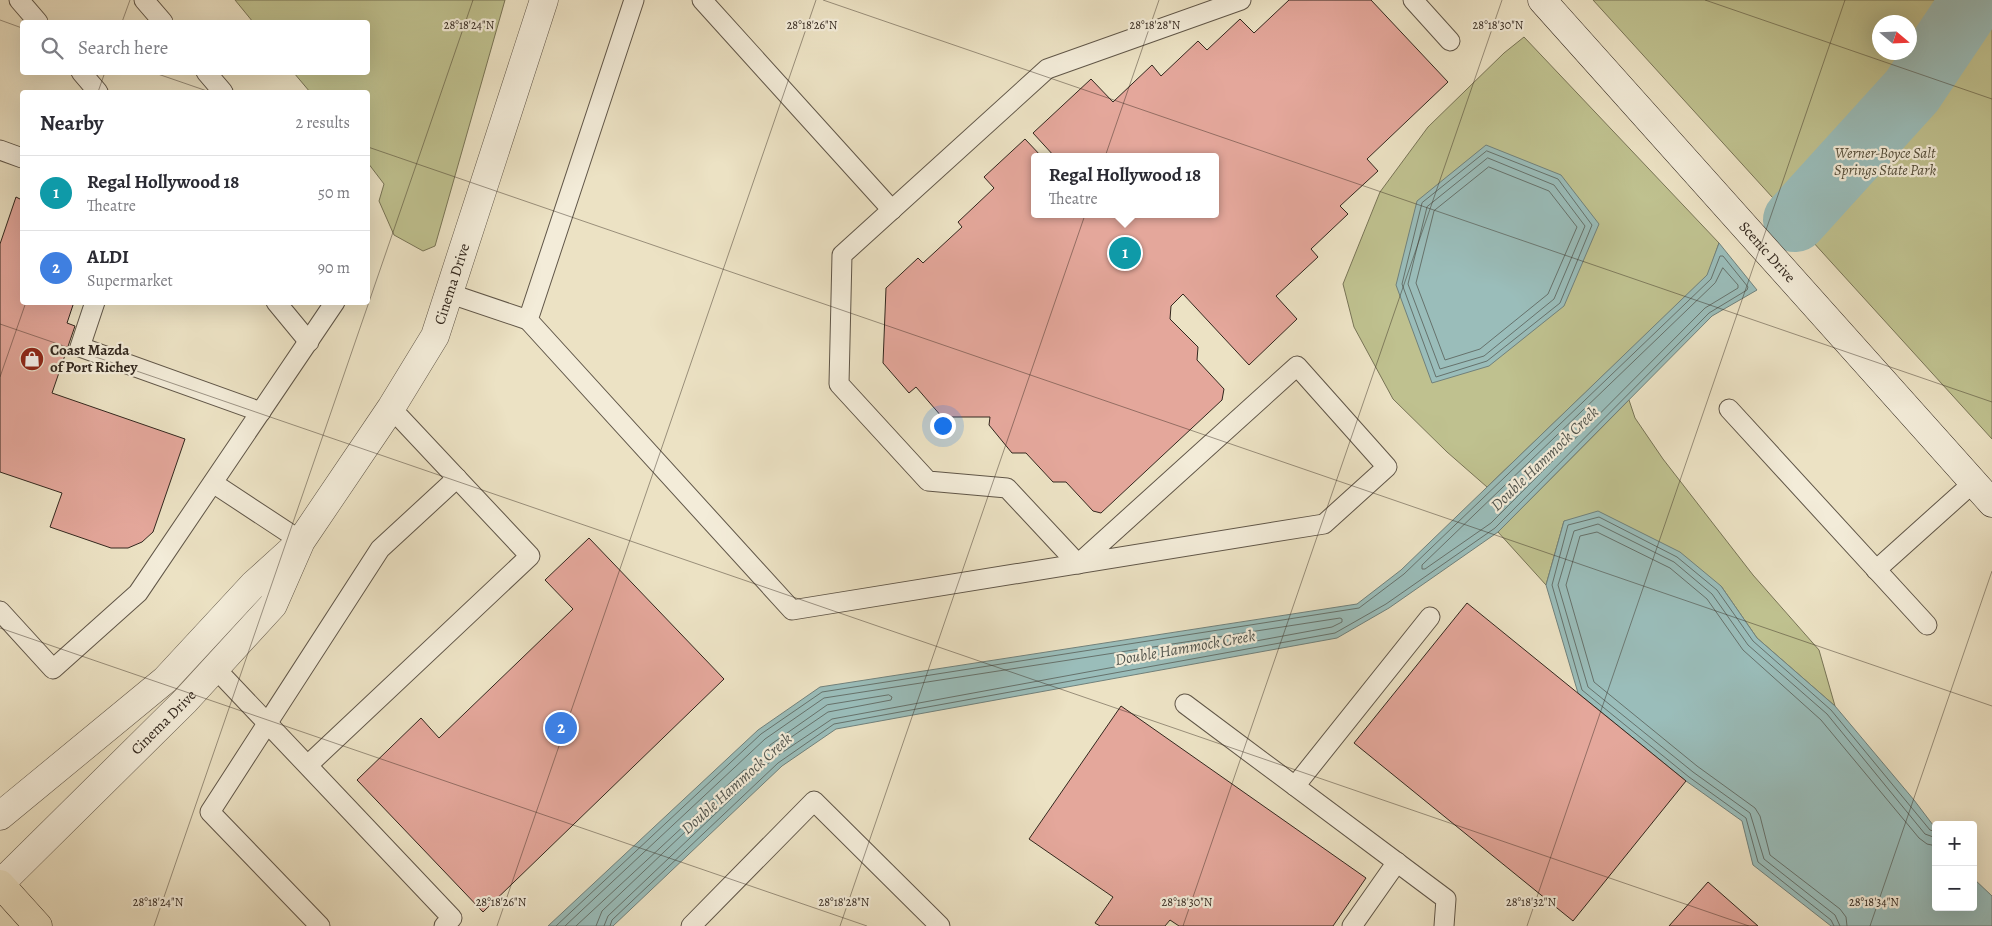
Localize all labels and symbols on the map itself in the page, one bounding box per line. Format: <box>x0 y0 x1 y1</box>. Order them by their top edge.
north arrow <box>1872 15 1917 60</box>
text: 28°18'24"N <box>444 17 495 33</box>
text: 28°18'26"N <box>787 17 838 33</box>
text: 28°18'28"N <box>1130 17 1181 33</box>
text: 28°18'30"N <box>1473 17 1524 33</box>
park label: Werner-Boyce Salt Springs State Park <box>1834 143 1936 180</box>
street label: Scenic Drive <box>1735 217 1800 287</box>
pin: 1 <box>1109 234 1141 272</box>
street label: Cinema Drive <box>429 240 475 327</box>
place label: Coast Mazda of Port Richey <box>50 340 138 377</box>
shop icon: Coast Mazda of Port Richey <box>19 346 45 372</box>
water label: Double Hammock Creek <box>1486 401 1603 516</box>
your location <box>930 413 956 439</box>
water label: Double Hammock Creek <box>1113 625 1257 671</box>
street label: Cinema Drive <box>126 685 201 759</box>
pin: 2 <box>545 709 577 747</box>
water label: Double Hammock Creek <box>677 728 797 839</box>
text: 28°18'24"N <box>133 894 184 910</box>
text: 28°18'26"N <box>476 894 527 910</box>
text: 28°18'28"N <box>819 894 870 910</box>
text: 28°18'30"N <box>1162 894 1213 910</box>
text: 28°18'32"N <box>1506 894 1556 910</box>
text: 28°18'34"N <box>1849 894 1899 910</box>

